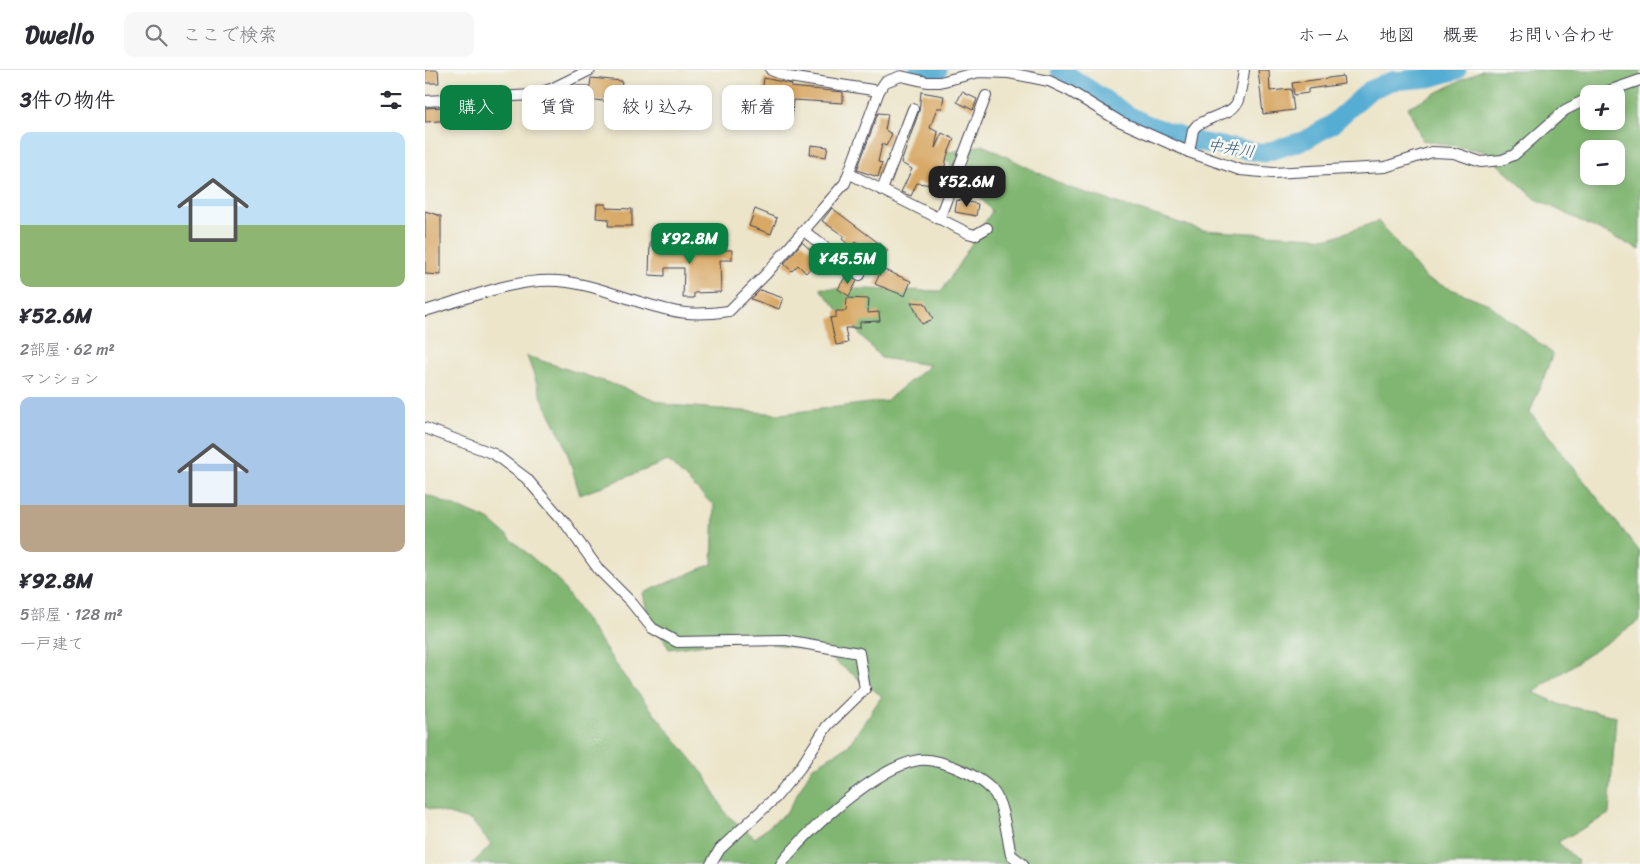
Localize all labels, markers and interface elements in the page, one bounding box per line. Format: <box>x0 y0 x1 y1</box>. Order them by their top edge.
search box <box>124 12 474 57</box>
text: Dwello <box>25 14 94 56</box>
text: ここで検索 <box>182 18 277 51</box>
text: ホーム <box>1298 19 1351 51</box>
text: 地図 <box>1379 19 1415 51</box>
text: 概要 <box>1443 19 1479 51</box>
text: お問い合わせ <box>1507 19 1615 51</box>
icon: search <box>142 21 170 49</box>
text: 3件の物件 <box>20 81 116 119</box>
chip: 購入 <box>440 85 512 130</box>
chip: 賃貸 <box>522 85 594 130</box>
chip: 絞り込み <box>604 85 712 130</box>
chip: 新着 <box>722 85 794 130</box>
map controls <box>1580 85 1625 185</box>
button: + <box>1580 85 1625 130</box>
icon: filters <box>377 86 405 114</box>
water label: 中井川 <box>1205 130 1257 166</box>
button: − <box>1580 140 1625 185</box>
icon: home <box>168 165 258 255</box>
pin: ¥52.6M <box>926 166 1008 208</box>
text: ¥52.6M <box>940 167 994 196</box>
pin: ¥92.8M <box>649 222 731 265</box>
text: ¥92.8M <box>662 224 718 253</box>
pin: ¥45.5M <box>807 242 889 285</box>
text: ¥45.5M <box>820 244 876 273</box>
text: ¥52.6M <box>20 297 92 335</box>
text: 2部屋 · 62 m² <box>20 335 115 364</box>
text: マンション <box>20 364 99 393</box>
icon: home <box>168 430 258 520</box>
text: ¥92.8M <box>20 562 93 600</box>
text: 5部屋 · 128 m² <box>20 600 123 629</box>
text: 一戸建て <box>20 629 84 658</box>

